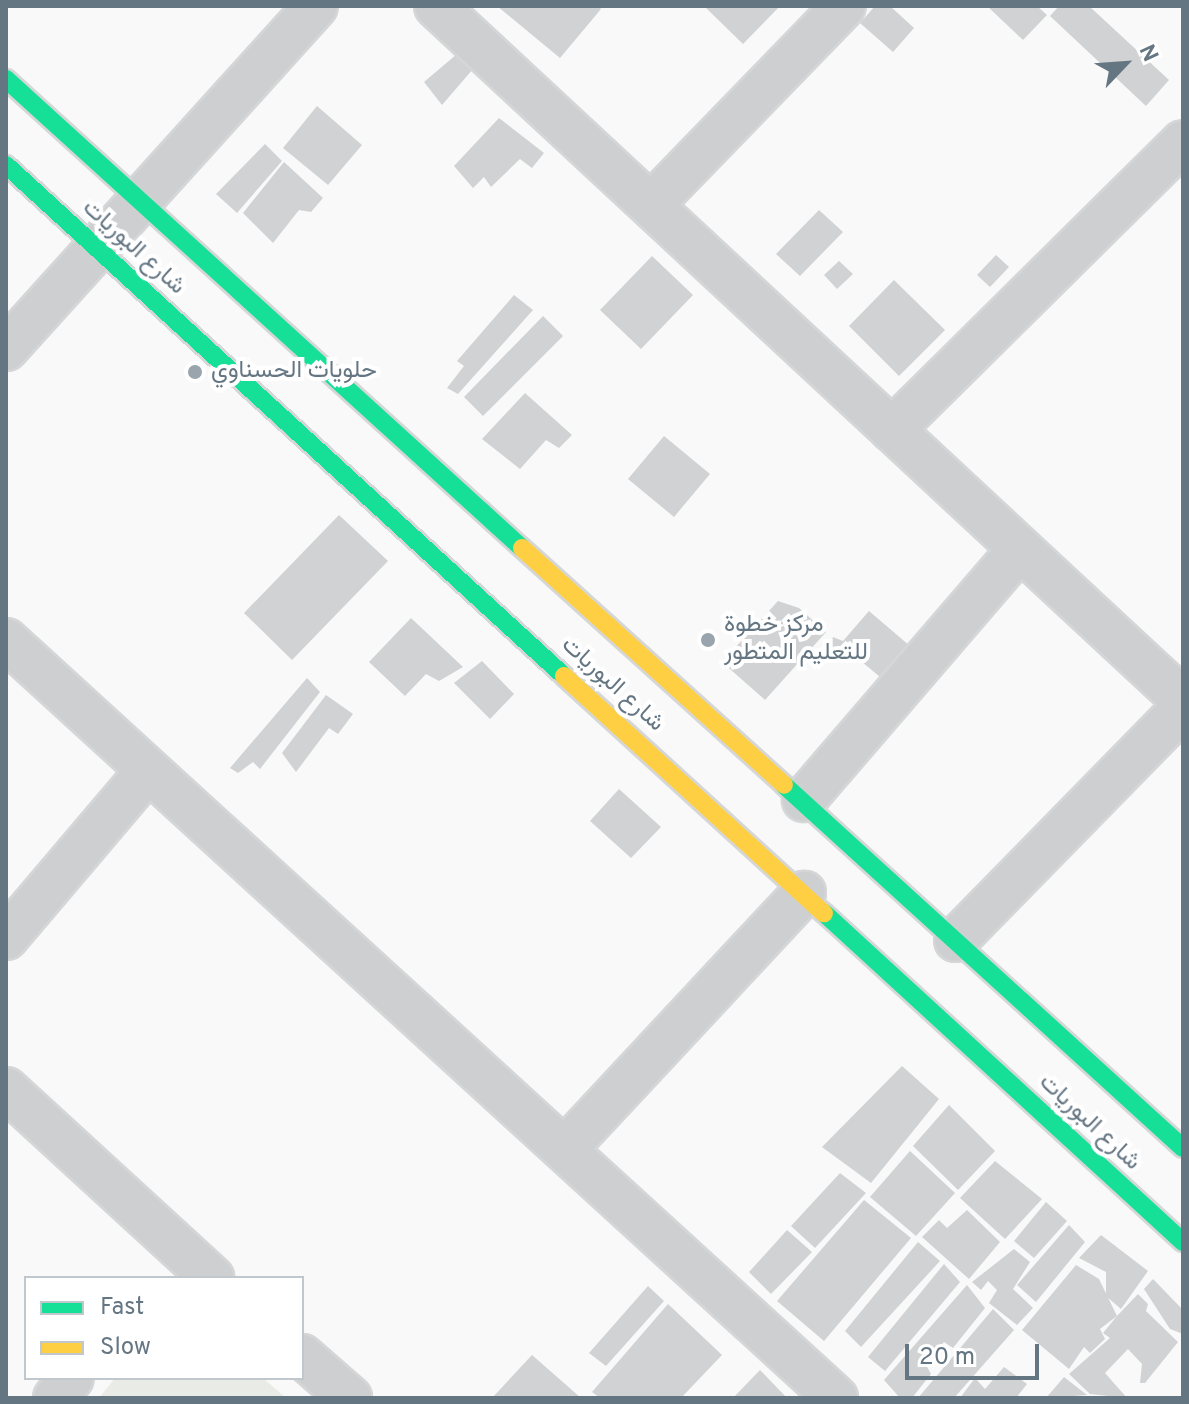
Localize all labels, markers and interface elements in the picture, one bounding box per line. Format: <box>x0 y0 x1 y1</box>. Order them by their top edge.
north arrow <box>1085 24 1165 104</box>
text: N <box>1132 41 1163 67</box>
street label: شارع البوريات <box>76 194 190 302</box>
place label: حلويات الحسناوي <box>211 358 377 386</box>
marker: حلويات الحسناوي <box>186 363 204 381</box>
place label: مركز خطوة للتعليم المتطور <box>724 612 868 668</box>
street label: شارع البوريات <box>555 631 669 739</box>
marker: مركز خطوة للتعليم المتطور <box>699 631 717 649</box>
street label: شارع البوريات <box>1032 1069 1146 1177</box>
legend <box>24 1276 304 1380</box>
text: Fast <box>100 1293 144 1323</box>
scale bar <box>909 1328 1043 1378</box>
text: Slow <box>100 1333 151 1363</box>
text: 20 m <box>919 1343 975 1373</box>

